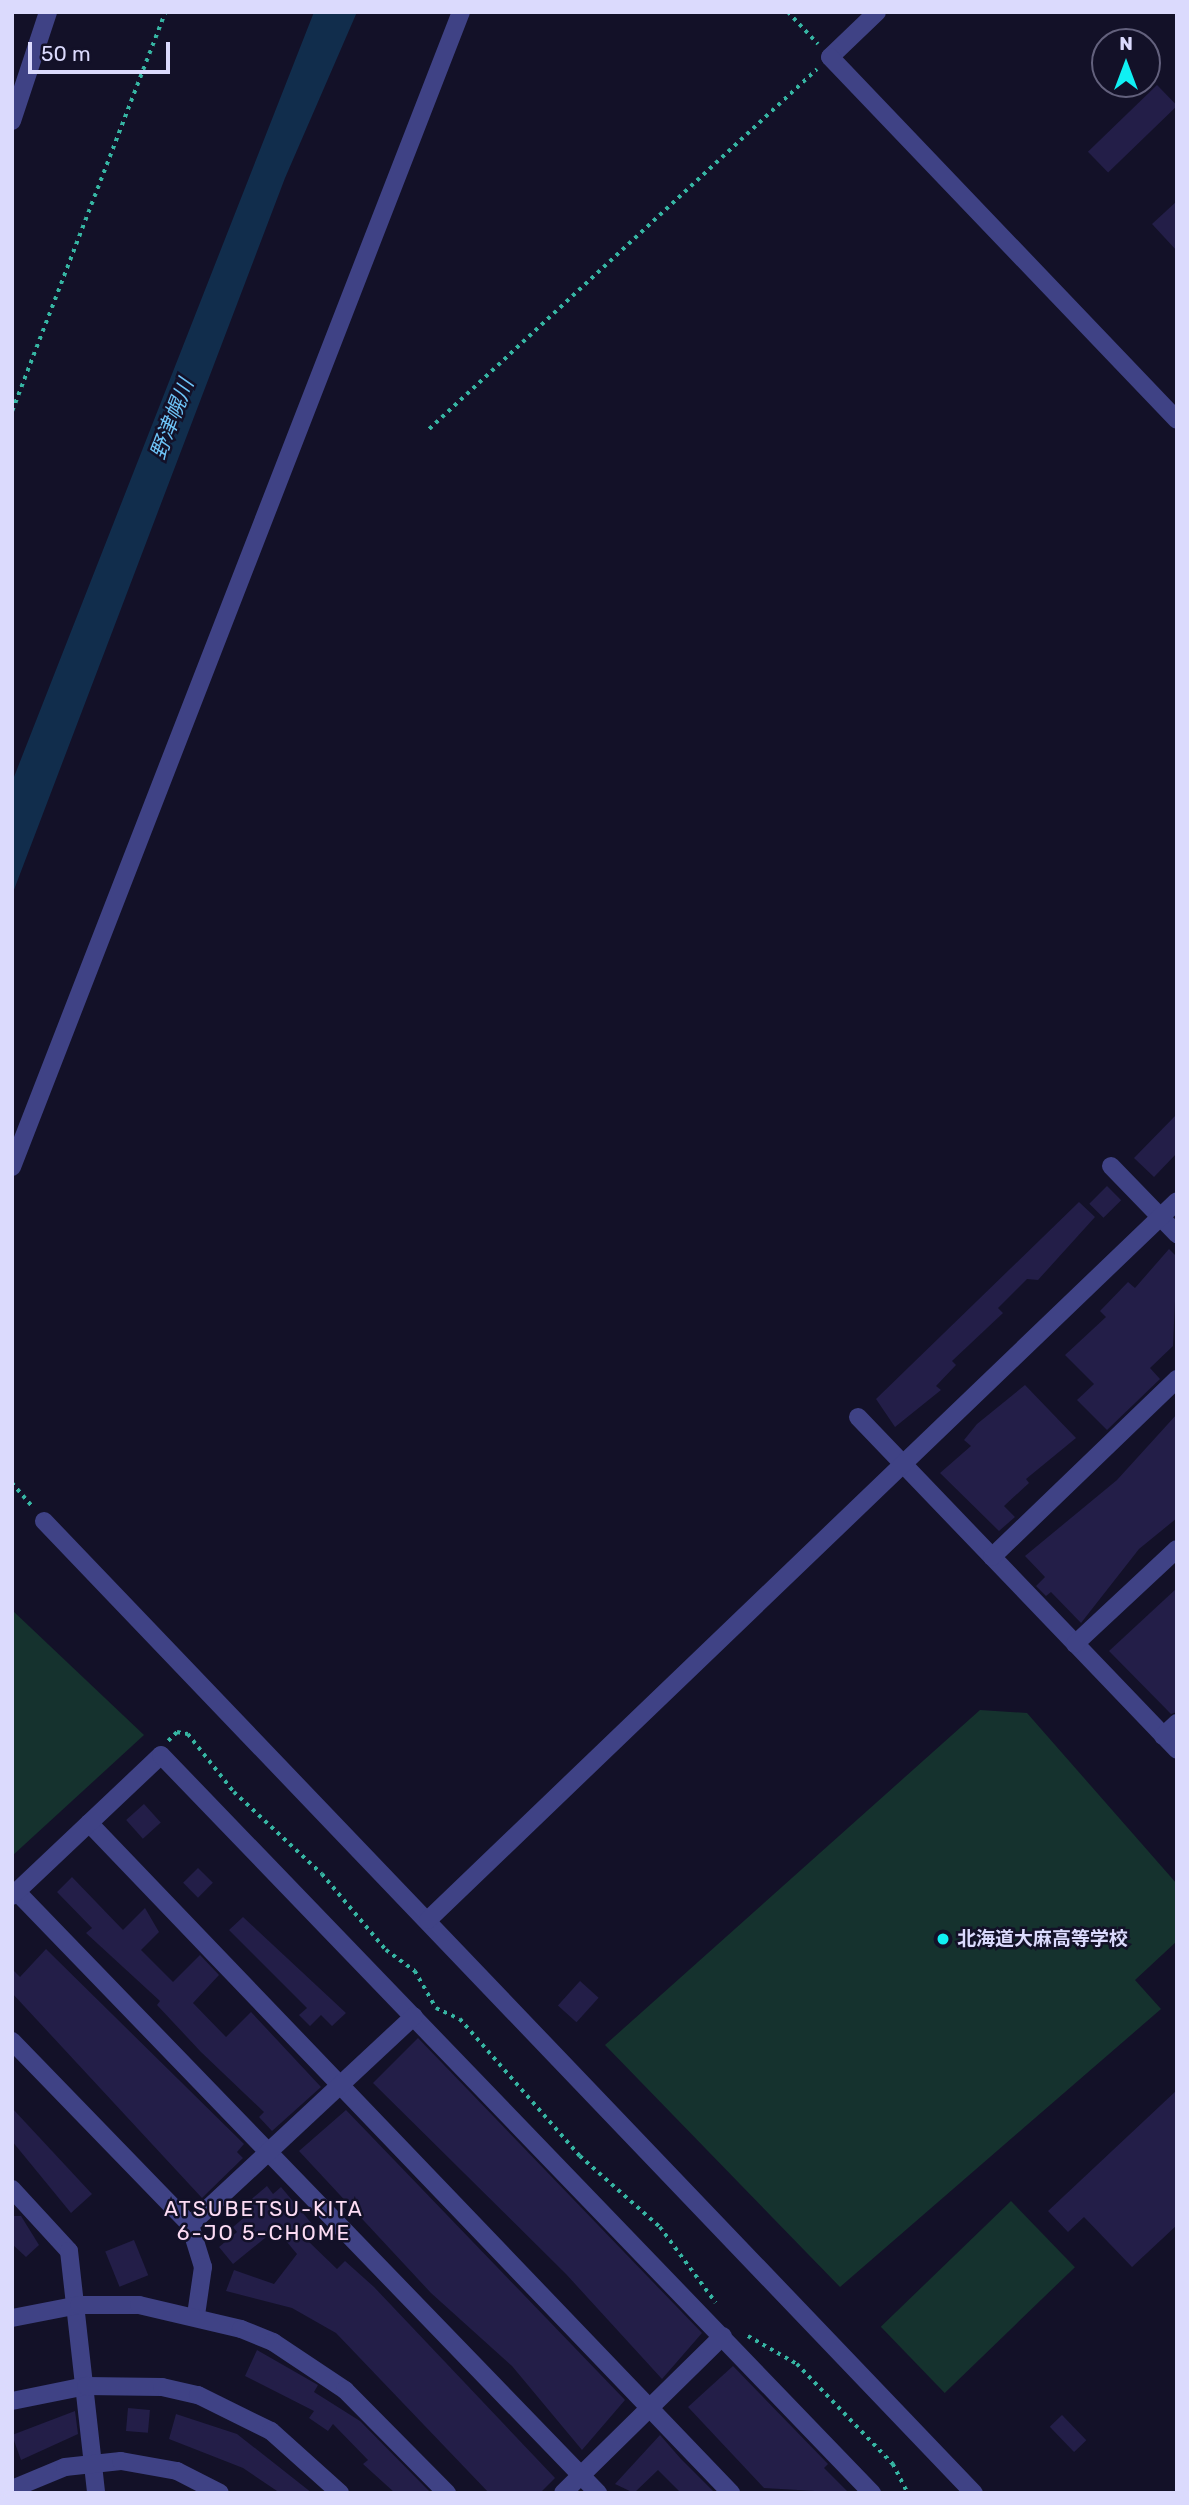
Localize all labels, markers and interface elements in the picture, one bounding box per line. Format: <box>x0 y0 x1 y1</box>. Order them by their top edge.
scale bar <box>32 28 173 72</box>
north arrow <box>1091 28 1161 98</box>
text: N <box>1119 32 1133 55</box>
text: 50 m <box>41 41 91 66</box>
water label: 野津幌川 <box>145 375 199 463</box>
place label: 北海道大麻高等学校 <box>957 1928 1128 1950</box>
marker: 北海道大麻高等学校 <box>935 1931 951 1947</box>
district label: ATSUBETSU-KITA 6-JO 5-CHOME <box>166 2196 362 2246</box>

